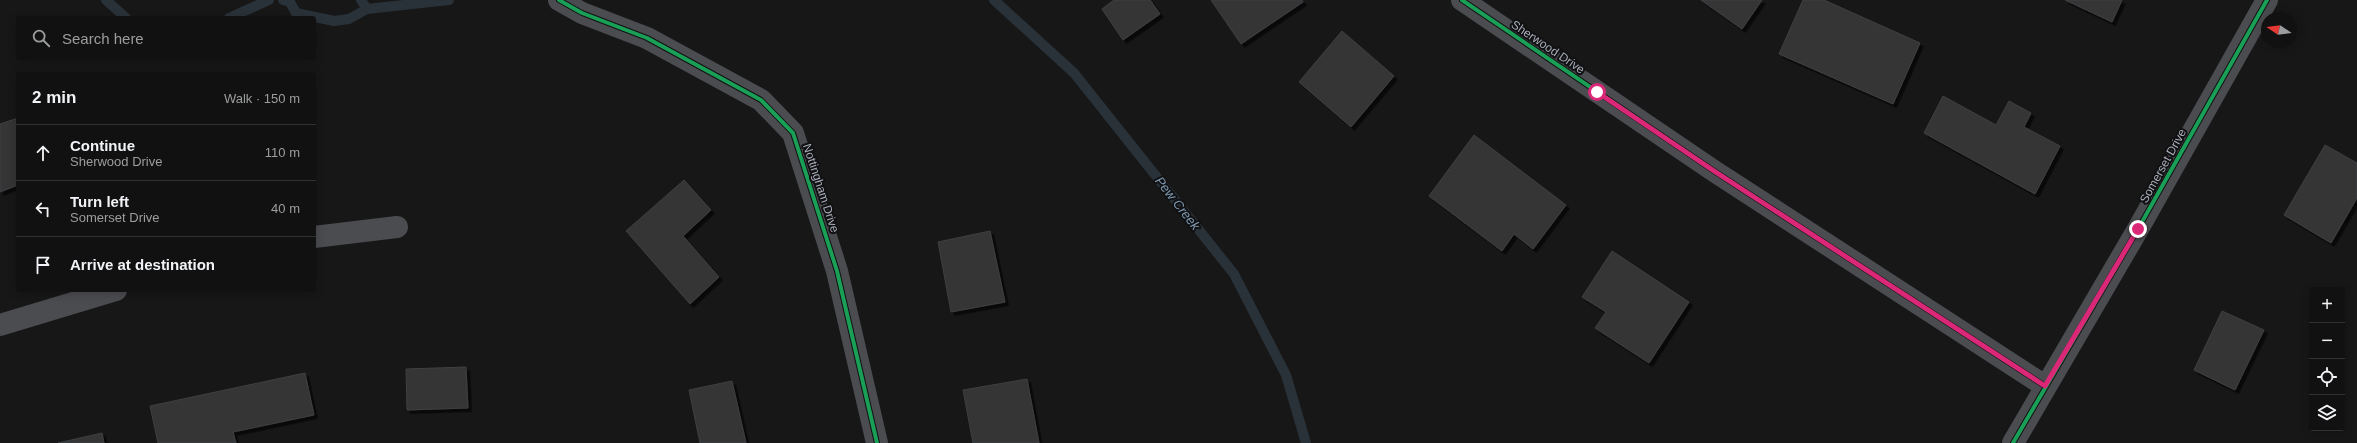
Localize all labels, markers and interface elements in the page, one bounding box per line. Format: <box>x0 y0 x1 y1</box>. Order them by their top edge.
north arrow <box>2261 12 2297 48</box>
search box <box>16 16 316 60</box>
street label: Sherwood Drive <box>1509 17 1588 77</box>
icon: search <box>30 27 52 49</box>
text: Search here <box>62 30 144 47</box>
route start <box>1588 83 1606 101</box>
text: 2 min <box>32 88 76 107</box>
text: Walk · 150 m <box>224 91 300 106</box>
street label: Somerset Drive <box>2137 126 2189 206</box>
text: Continue <box>70 137 135 154</box>
icon: ahead <box>32 142 54 164</box>
street label: Nottingham Drive <box>800 142 842 235</box>
text: 110 m <box>265 145 300 160</box>
text: Sherwood Drive <box>70 154 163 169</box>
water label: Pew Creek <box>1152 174 1204 234</box>
text: Turn left <box>70 193 129 210</box>
icon: left <box>32 198 54 220</box>
text: 40 m <box>271 201 300 216</box>
text: Somerset Drive <box>70 210 160 225</box>
route end <box>2129 220 2147 238</box>
icon: arrive <box>32 254 54 276</box>
text: Arrive at destination <box>70 256 215 273</box>
map controls <box>2309 287 2345 431</box>
button: + <box>2309 287 2345 323</box>
button: − <box>2309 323 2345 359</box>
button: locate <box>2309 359 2345 395</box>
button: layers <box>2309 395 2345 431</box>

